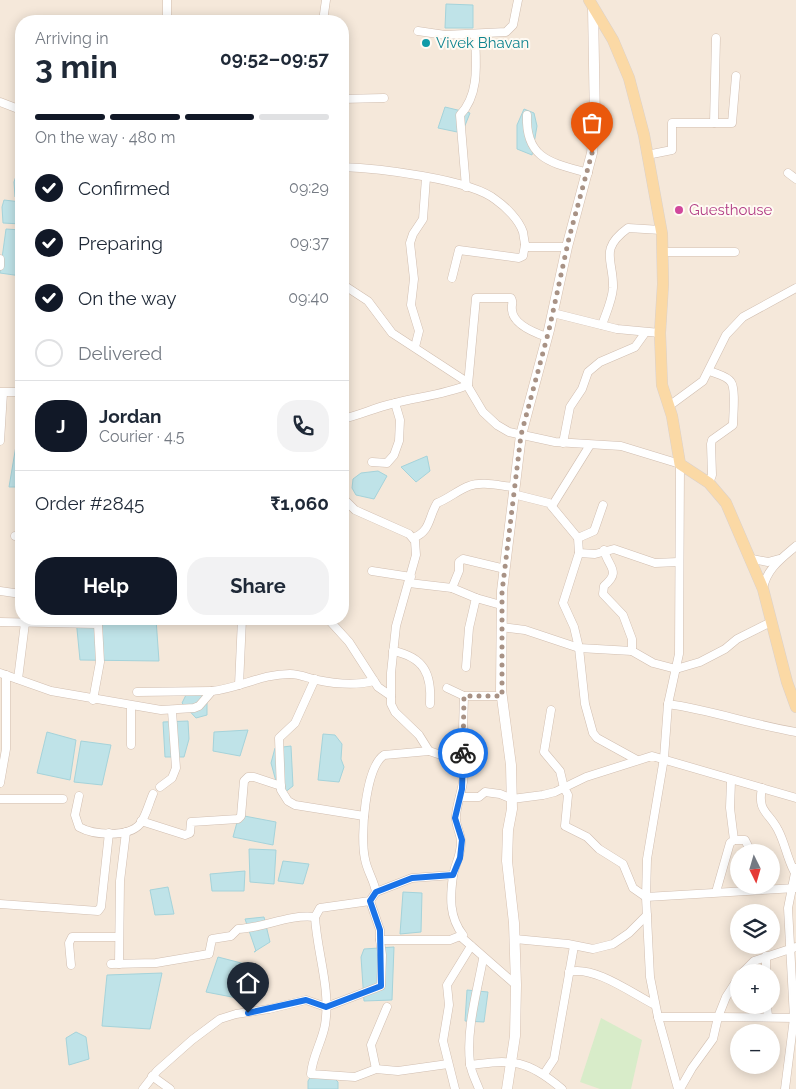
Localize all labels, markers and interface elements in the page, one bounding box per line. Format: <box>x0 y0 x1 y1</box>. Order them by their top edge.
text: Arriving in <box>35 29 109 48</box>
place label: Vivek Bhavan <box>436 34 529 52</box>
marker: Vivek Bhavan <box>420 37 432 49</box>
text: 09:52–09:57 <box>220 47 329 69</box>
text: 3 min <box>35 48 118 85</box>
pin <box>571 102 613 153</box>
icon: bag <box>578 109 606 137</box>
text: On the way · 480 m <box>35 128 176 147</box>
icon: check <box>35 174 63 202</box>
text: Confirmed <box>78 177 170 199</box>
text: 09:29 <box>289 178 329 197</box>
place label: Guesthouse <box>689 201 773 219</box>
marker: Guesthouse <box>673 204 685 216</box>
icon: check <box>35 229 63 257</box>
text: Preparing <box>78 232 163 254</box>
text: 09:37 <box>290 233 329 252</box>
icon: check <box>35 284 63 312</box>
text: On the way <box>78 287 177 309</box>
text: 09:40 <box>288 288 329 307</box>
text: Delivered <box>78 342 162 364</box>
button: phone <box>277 400 329 452</box>
text: Jordan <box>99 405 162 427</box>
text: J <box>56 415 66 437</box>
text: Courier · 4.5 <box>99 427 184 446</box>
text: Order #2845 <box>35 492 144 514</box>
text: ₹1,060 <box>270 492 329 514</box>
button: Help <box>35 557 177 615</box>
button: Share <box>187 557 329 615</box>
courier <box>438 728 488 778</box>
icon: bike <box>449 739 477 767</box>
north arrow <box>730 844 780 894</box>
map controls <box>730 844 780 1074</box>
button: layers <box>730 904 780 954</box>
pin <box>227 962 269 1013</box>
button: + <box>730 964 780 1014</box>
icon: home <box>234 969 262 997</box>
button: − <box>730 1024 780 1074</box>

